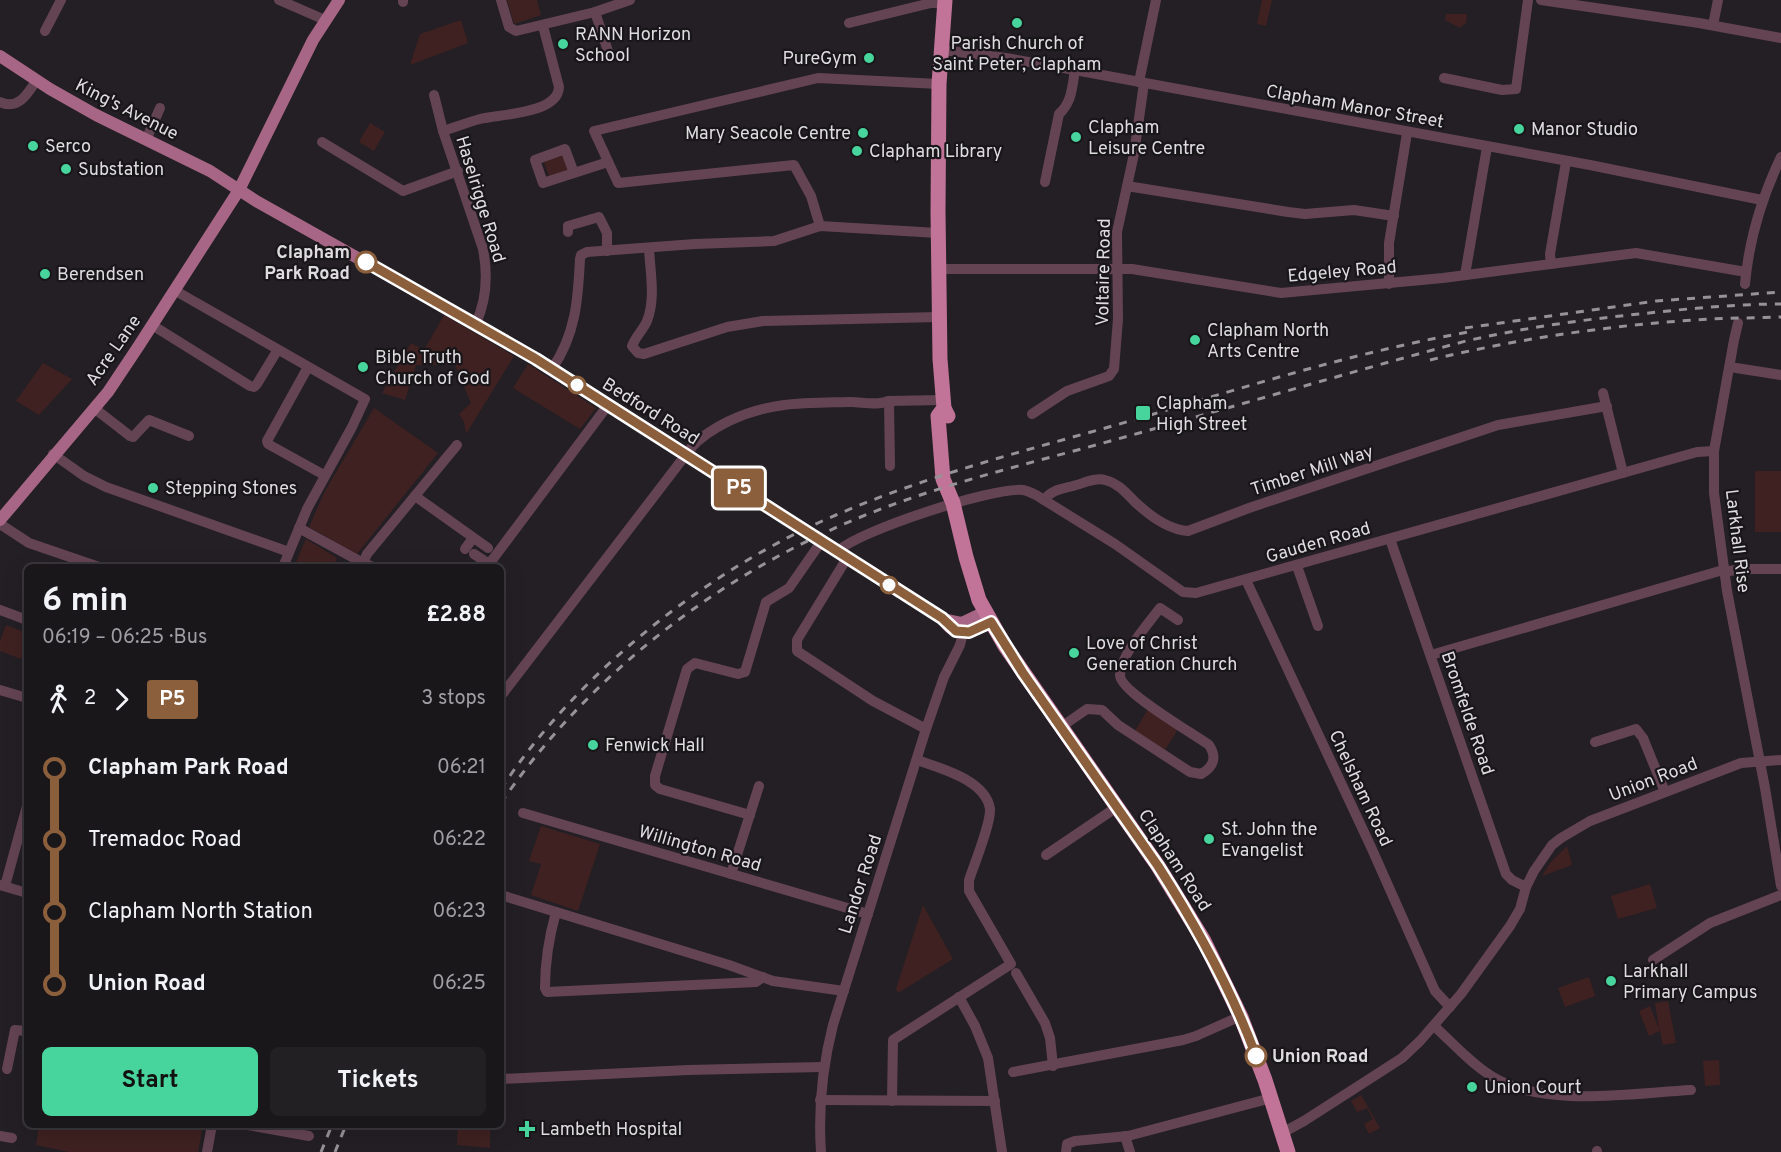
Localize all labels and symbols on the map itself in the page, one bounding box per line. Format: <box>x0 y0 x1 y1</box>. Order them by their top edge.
marker: Parish Church of Saint Peter, Clapham <box>1010 16 1024 30</box>
place label: RANN Horizon School <box>575 24 691 68</box>
place label: Parish Church of Saint Peter, Clapham <box>932 33 1102 77</box>
marker: RANN Horizon School <box>556 37 570 51</box>
place label: PureGym <box>783 48 857 71</box>
marker: PureGym <box>862 51 876 65</box>
street label: King's Avenue <box>71 74 182 146</box>
street label: Clapham Manor Street <box>1264 80 1446 134</box>
place label: Clapham Leisure Centre <box>1088 117 1205 161</box>
place label: Manor Studio <box>1531 119 1638 142</box>
marker: Manor Studio <box>1512 122 1526 136</box>
place label: Mary Seacole Centre <box>685 123 851 146</box>
marker: Mary Seacole Centre <box>856 126 870 140</box>
marker: Clapham Leisure Centre <box>1069 130 1083 144</box>
street label: Haselrigge Road <box>449 133 510 266</box>
place label: Serco <box>45 136 91 159</box>
marker: Serco <box>26 139 40 153</box>
place label: Clapham Library <box>869 141 1002 164</box>
marker: Clapham Library <box>850 144 864 158</box>
place label: Substation <box>78 159 164 182</box>
marker: Substation <box>59 162 73 176</box>
street label: Voltaire Road <box>1092 218 1117 326</box>
place label: Clapham Park Road <box>264 242 350 286</box>
marker: Clapham Park Road <box>355 251 377 273</box>
street label: Edgeley Road <box>1287 256 1398 289</box>
place label: Berendsen <box>57 264 144 287</box>
marker: Berendsen <box>38 267 52 281</box>
street label: Acre Lane <box>81 311 147 391</box>
place label: Clapham North Arts Centre <box>1207 320 1329 364</box>
marker: Clapham North Arts Centre <box>1188 333 1202 347</box>
place label: Bible Truth Church of God <box>375 347 490 391</box>
marker: Bible Truth Church of God <box>356 360 370 374</box>
street label: Bedford Road <box>597 373 703 451</box>
unlabelled marker <box>568 376 586 394</box>
place label: Clapham High Street <box>1156 393 1247 437</box>
marker: Clapham High Street <box>1134 404 1152 422</box>
street label: Timber Mill Way <box>1248 441 1377 502</box>
line badge: P5 <box>712 468 766 508</box>
place label: Stepping Stones <box>165 478 297 501</box>
marker: Stepping Stones <box>146 481 160 495</box>
street label: Larkhall Rise <box>1719 488 1754 594</box>
street label: Gauden Road <box>1263 518 1373 569</box>
unlabelled marker <box>880 576 898 594</box>
place label: Love of Christ Generation Church <box>1086 633 1237 677</box>
marker: Love of Christ Generation Church <box>1067 646 1081 660</box>
street label: Bromfelde Road <box>1435 649 1498 778</box>
street label: Chelsham Road <box>1323 727 1397 851</box>
place label: Fenwick Hall <box>605 735 705 758</box>
marker: Fenwick Hall <box>586 738 600 752</box>
street label: Union Road <box>1606 753 1701 808</box>
street label: Clapham Road <box>1132 805 1215 916</box>
place label: St. John the Evangelist <box>1221 819 1317 863</box>
street label: Willington Road <box>635 821 764 878</box>
street label: Landor Road <box>835 832 888 937</box>
marker: St. John the Evangelist <box>1202 832 1216 846</box>
place label: Larkhall Primary Campus <box>1623 961 1757 1005</box>
marker: Larkhall Primary Campus <box>1604 974 1618 988</box>
marker: Union Road <box>1245 1045 1267 1067</box>
place label: Union Road <box>1272 1046 1368 1069</box>
place label: Union Court <box>1484 1077 1582 1100</box>
marker: Union Court <box>1465 1080 1479 1094</box>
place label: Lambeth Hospital <box>540 1119 682 1142</box>
marker: Lambeth Hospital <box>518 1120 536 1138</box>

